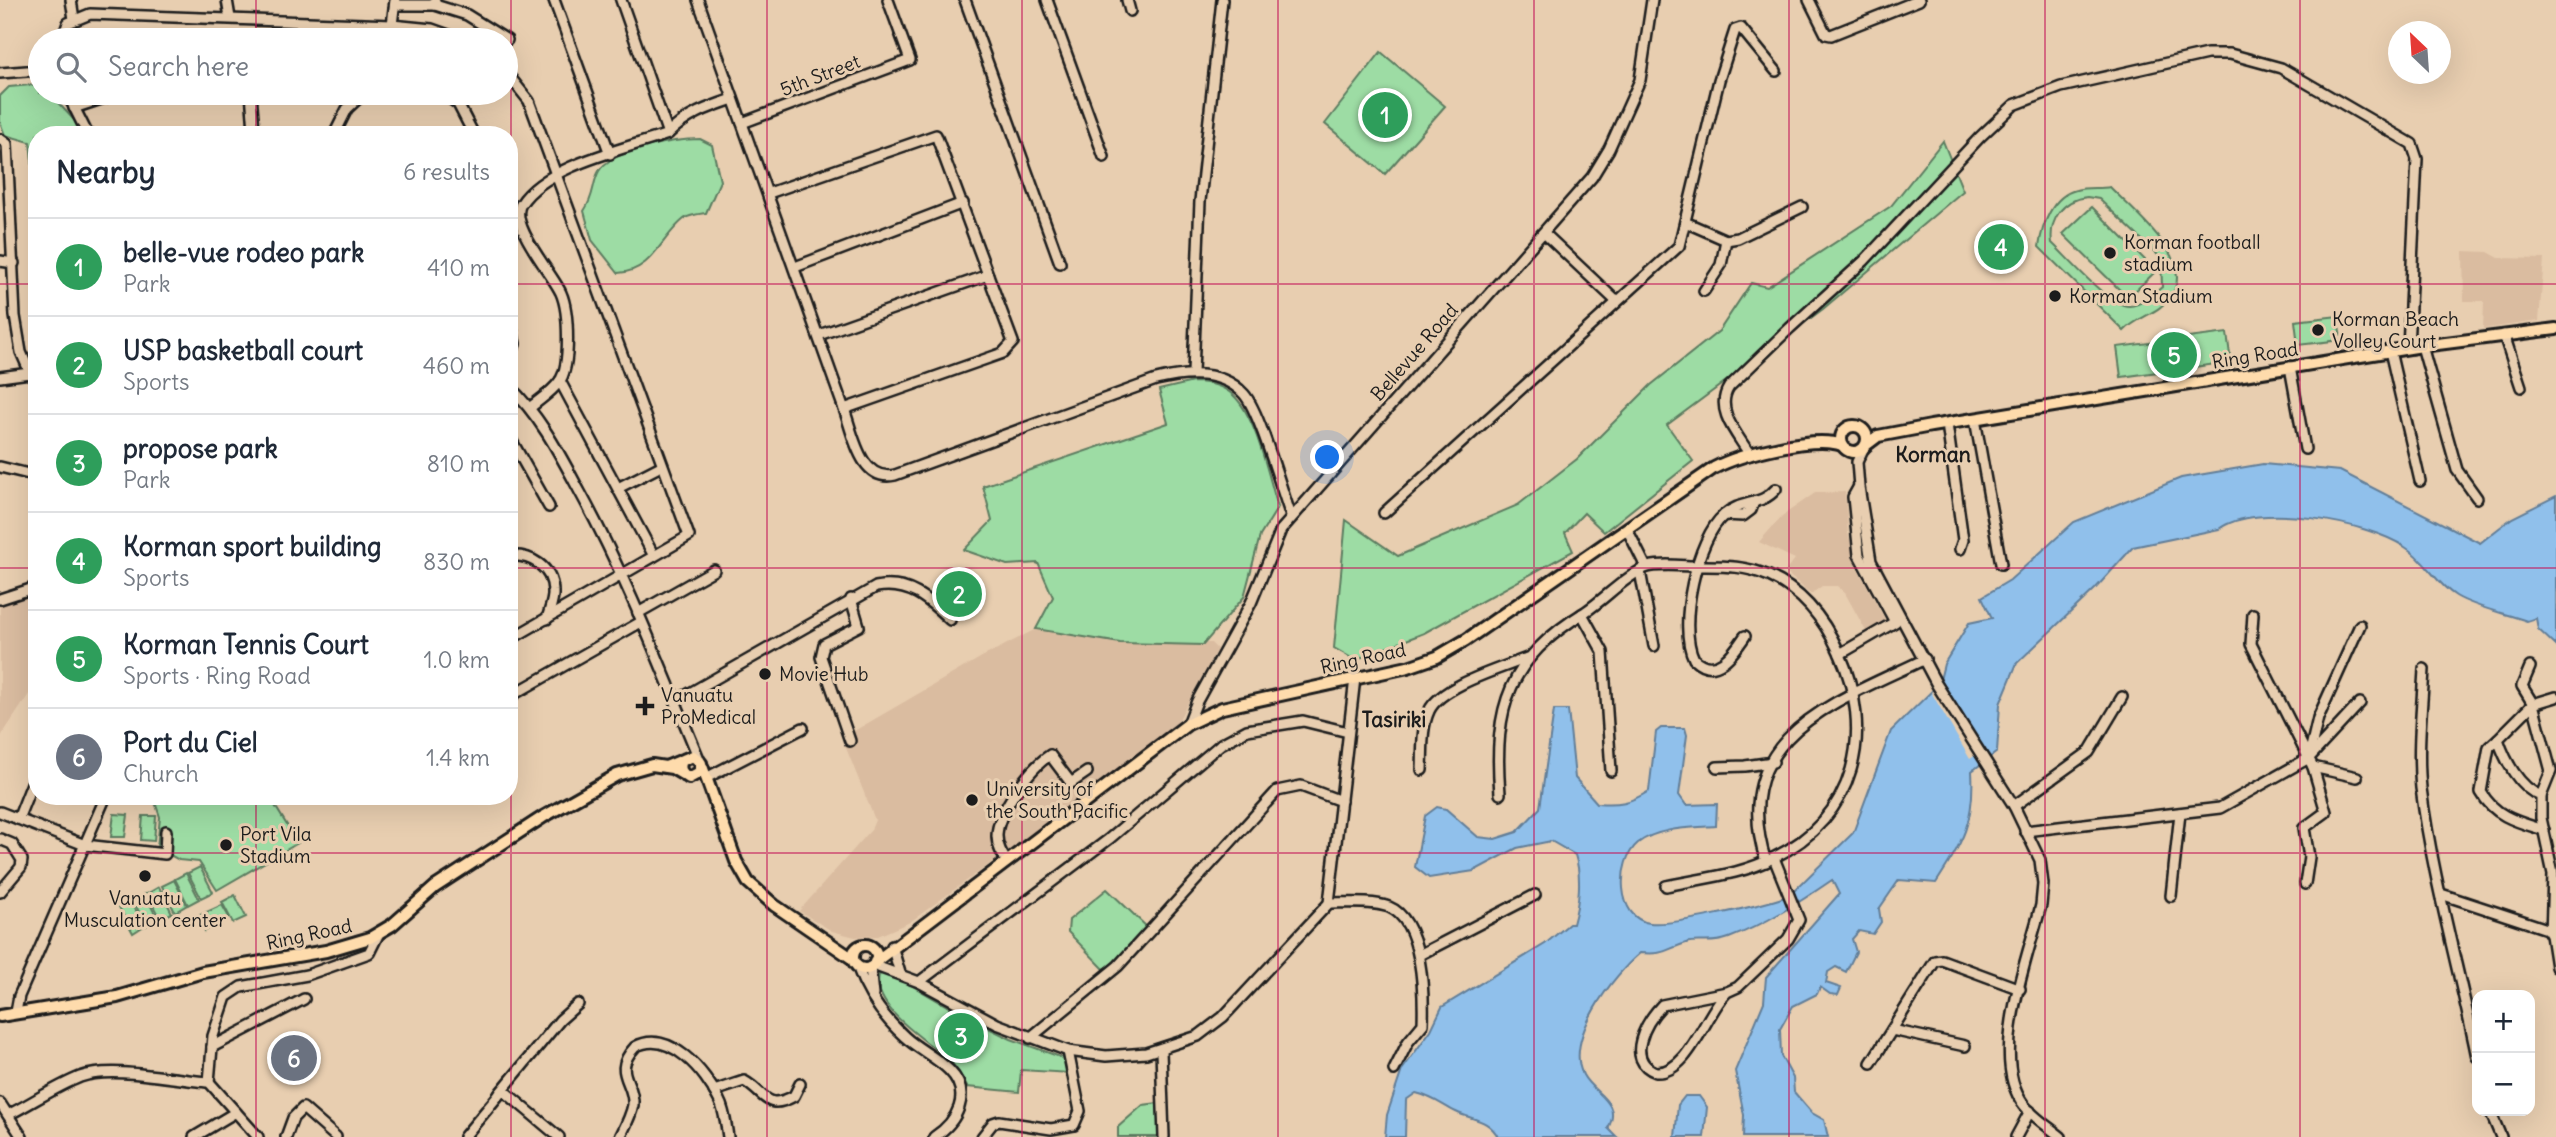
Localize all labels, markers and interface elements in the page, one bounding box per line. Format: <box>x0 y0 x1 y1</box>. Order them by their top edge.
north arrow <box>2388 21 2451 84</box>
search box <box>28 28 518 105</box>
icon: search <box>52 48 90 86</box>
street label: 5th Street <box>777 49 863 101</box>
text: Search here <box>108 50 249 83</box>
pin: 1 <box>1362 89 1408 141</box>
text: Nearby <box>56 153 156 191</box>
text: 6 results <box>403 157 490 186</box>
pin: 4 <box>1978 221 2024 273</box>
place label: Korman football stadium <box>2124 230 2260 276</box>
text: belle-vue rodeo park <box>123 236 364 269</box>
marker: Korman football stadium <box>2102 245 2118 261</box>
text: 1 <box>74 253 84 282</box>
text: 410 m <box>427 253 490 282</box>
text: Park <box>123 269 171 298</box>
place label: Korman Stadium <box>2069 284 2213 308</box>
marker: Korman Stadium <box>2047 288 2063 304</box>
street label: Bellevue Road <box>1365 298 1463 406</box>
place label: Korman Beach Volley Court <box>2332 307 2459 353</box>
marker: Korman Beach Volley Court <box>2310 322 2326 338</box>
pin: 5 <box>2151 329 2197 381</box>
text: USP basketball court <box>123 334 363 367</box>
street label: Ring Road <box>2210 336 2300 374</box>
text: 2 <box>73 351 85 380</box>
text: 460 m <box>423 351 490 380</box>
text: Sports <box>123 367 189 396</box>
text: propose park <box>123 432 278 465</box>
your location <box>1310 440 1344 474</box>
district label: Korman <box>1895 441 1971 468</box>
text: 3 <box>72 449 86 478</box>
text: 810 m <box>427 449 490 478</box>
text: Park <box>123 465 171 494</box>
text: Korman sport building <box>123 530 382 563</box>
text: 4 <box>72 547 86 576</box>
text: 830 m <box>423 547 490 576</box>
text: Sports <box>123 563 189 592</box>
pin: 2 <box>936 568 982 620</box>
text: Korman Tennis Court <box>123 628 369 661</box>
street label: Ring Road <box>1318 637 1408 679</box>
text: 5 <box>72 645 86 674</box>
text: 1.0 km <box>424 645 490 674</box>
text: Sports · Ring Road <box>123 661 311 690</box>
place label: Movie Hub <box>779 662 868 686</box>
marker: Movie Hub <box>757 666 773 682</box>
place label: Vanuatu ProMedical <box>661 683 756 729</box>
marker: Vanuatu ProMedical <box>635 696 655 716</box>
district label: Tasiriki <box>1362 706 1426 733</box>
text: Port du Ciel <box>123 726 258 759</box>
text: 6 <box>72 743 86 772</box>
text: 1.4 km <box>426 743 490 772</box>
text: Church <box>123 759 199 788</box>
place label: University of the South Pacific <box>986 777 1128 823</box>
marker: University of the South Pacific <box>964 792 980 808</box>
place label: Port Vila Stadium <box>240 822 312 868</box>
marker: Port Vila Stadium <box>218 837 234 853</box>
marker: Vanuatu Musculation center <box>137 868 153 884</box>
place label: Vanuatu Musculation center <box>64 886 226 932</box>
street label: Ring Road <box>264 913 354 955</box>
map controls <box>2472 990 2535 1116</box>
button: + <box>2472 990 2535 1053</box>
pin: 3 <box>938 1010 984 1062</box>
pin: 6 <box>271 1032 317 1084</box>
button: − <box>2472 1053 2535 1116</box>

